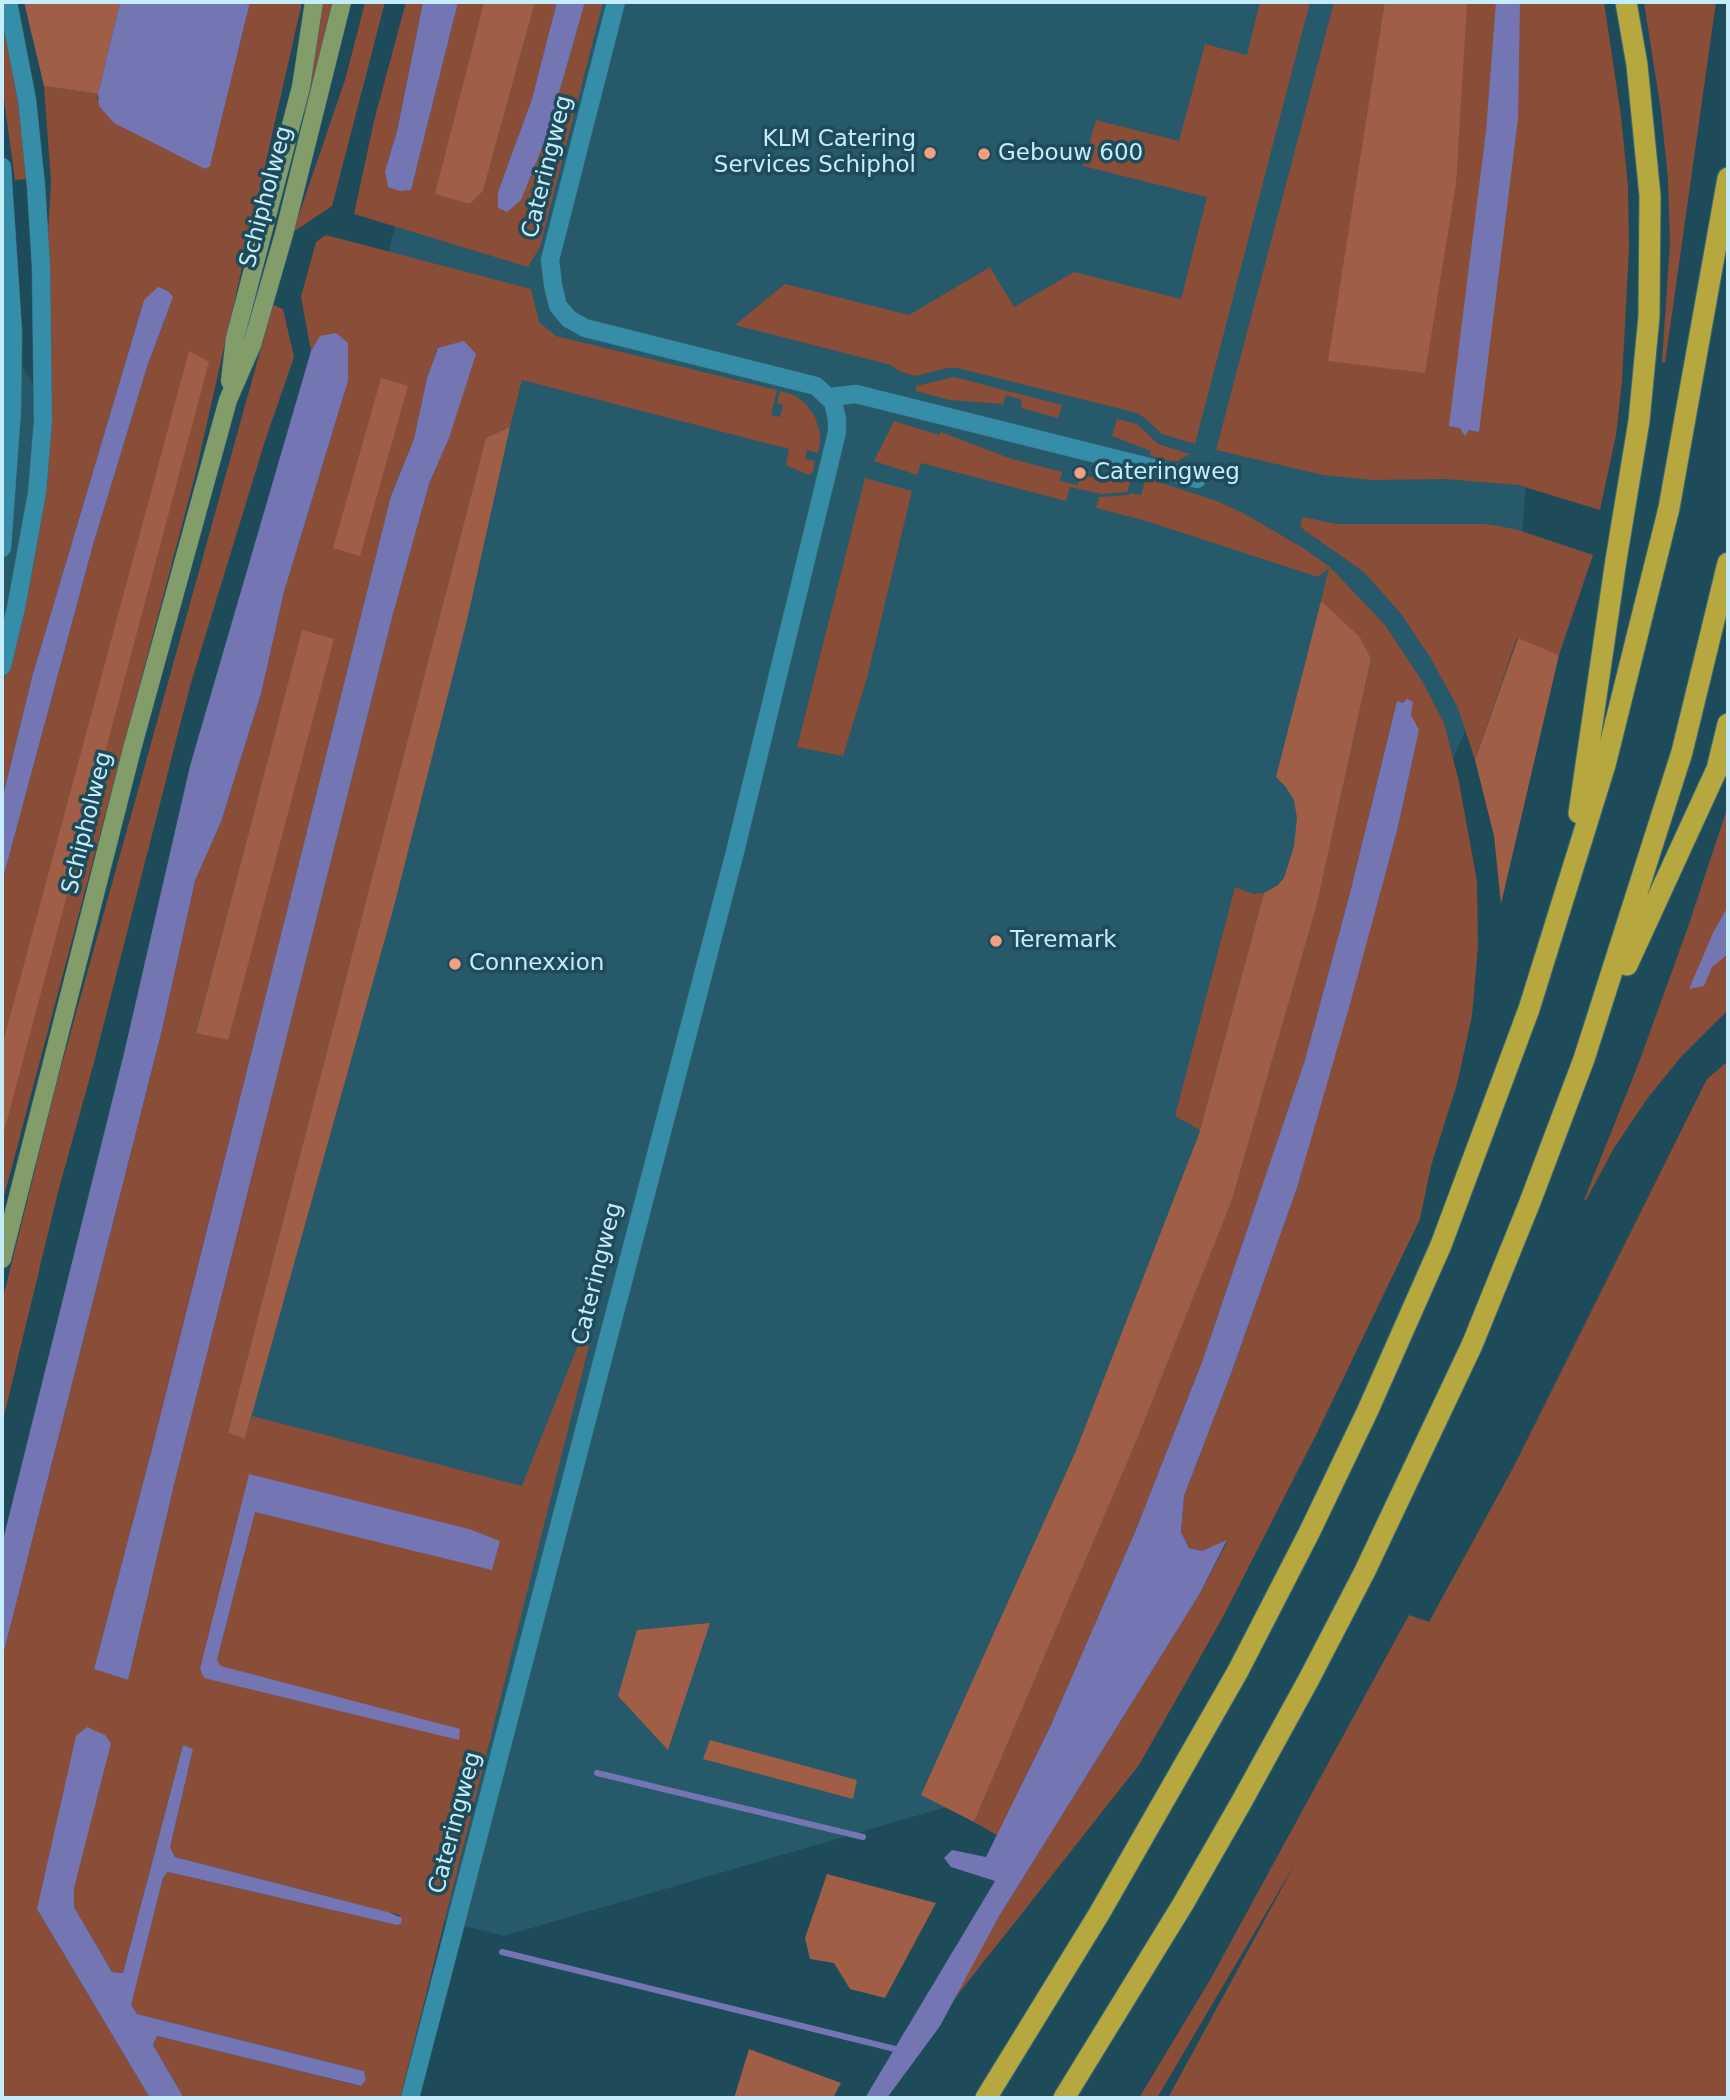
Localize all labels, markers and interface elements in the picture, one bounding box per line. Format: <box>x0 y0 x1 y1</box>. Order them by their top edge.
street label: Cateringweg <box>517 93 579 241</box>
street label: Schipholweg <box>235 123 299 271</box>
place label: KLM Catering Services Schiphol <box>714 126 916 180</box>
place label: Gebouw 600 <box>998 140 1143 168</box>
marker: KLM Catering Services Schiphol <box>922 145 938 161</box>
marker: Gebouw 600 <box>976 146 992 162</box>
place label: Cateringweg <box>1094 459 1240 487</box>
marker: Cateringweg <box>1072 465 1088 481</box>
street label: Schipholweg <box>57 749 119 897</box>
place label: Teremark <box>1010 927 1117 955</box>
marker: Teremark <box>988 933 1004 949</box>
place label: Connexxion <box>469 950 604 978</box>
marker: Connexxion <box>447 956 463 972</box>
street label: Cateringweg <box>567 1200 629 1348</box>
street label: Cateringweg <box>424 1749 488 1897</box>

